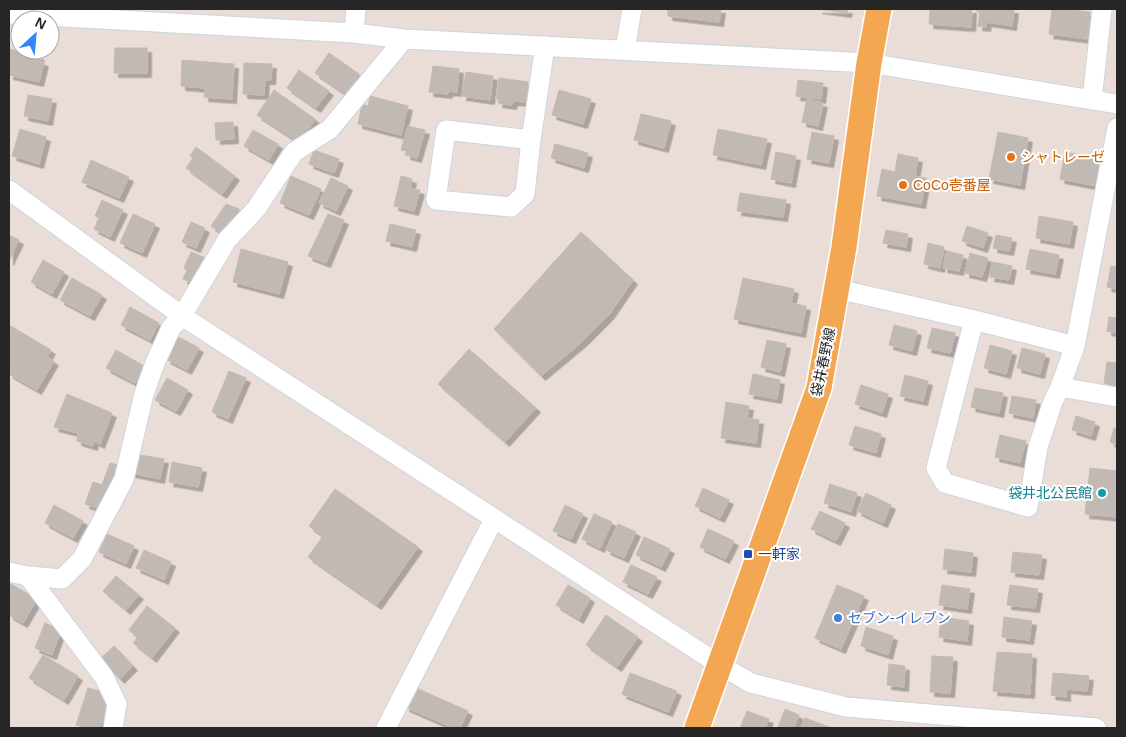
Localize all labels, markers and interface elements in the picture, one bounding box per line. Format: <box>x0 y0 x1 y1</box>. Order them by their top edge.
north arrow <box>10 10 60 60</box>
text: N <box>33 14 49 33</box>
place label: シャトレーゼ <box>1021 149 1105 165</box>
marker: シャトレーゼ <box>1005 151 1017 163</box>
place label: CoCo壱番屋 <box>913 177 991 193</box>
marker: CoCo壱番屋 <box>897 179 909 191</box>
street label: 袋井春野線 <box>808 326 838 398</box>
place label: 袋井北公民館 <box>1008 485 1092 501</box>
marker: 袋井北公民館 <box>1096 487 1108 499</box>
place label: 一軒家 <box>758 546 800 562</box>
marker: 一軒家 <box>742 548 754 560</box>
place label: セブン-イレブン <box>848 610 951 626</box>
marker: セブン-イレブン <box>832 612 844 624</box>

